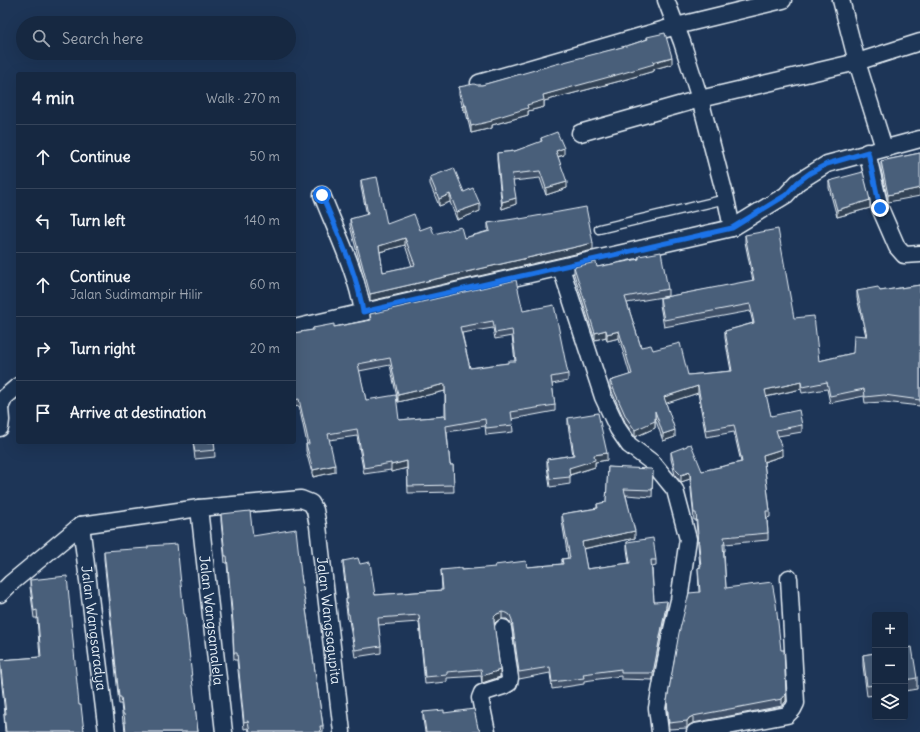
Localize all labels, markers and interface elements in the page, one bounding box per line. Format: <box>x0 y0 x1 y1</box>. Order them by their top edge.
search box <box>16 16 296 60</box>
icon: search <box>30 27 52 49</box>
text: Search here <box>62 29 143 48</box>
text: 4 min <box>32 87 74 109</box>
text: Walk · 270 m <box>206 90 280 107</box>
icon: ahead <box>32 146 54 168</box>
text: Continue <box>70 147 131 166</box>
text: 50 m <box>249 148 280 165</box>
route start <box>313 186 331 204</box>
route end <box>871 199 889 217</box>
icon: left <box>32 210 54 232</box>
text: Turn left <box>70 211 125 230</box>
text: 140 m <box>244 212 280 229</box>
text: Continue <box>70 267 131 286</box>
icon: ahead <box>32 274 54 296</box>
text: 60 m <box>249 276 280 293</box>
text: Jalan Sudimampir Hilir <box>70 286 203 303</box>
icon: right <box>32 338 54 360</box>
text: Turn right <box>70 339 135 358</box>
text: 20 m <box>250 340 280 357</box>
icon: arrive <box>32 402 54 424</box>
text: Arrive at destination <box>70 403 206 422</box>
street label: Jalan Wangsamalela <box>195 555 228 686</box>
street label: Jalan Wangsagupita <box>313 556 345 685</box>
street label: Jalan Wangsaradya <box>77 565 111 692</box>
map controls <box>872 612 908 720</box>
button: + <box>872 612 908 648</box>
button: − <box>872 648 908 684</box>
button: layers <box>872 684 908 720</box>

